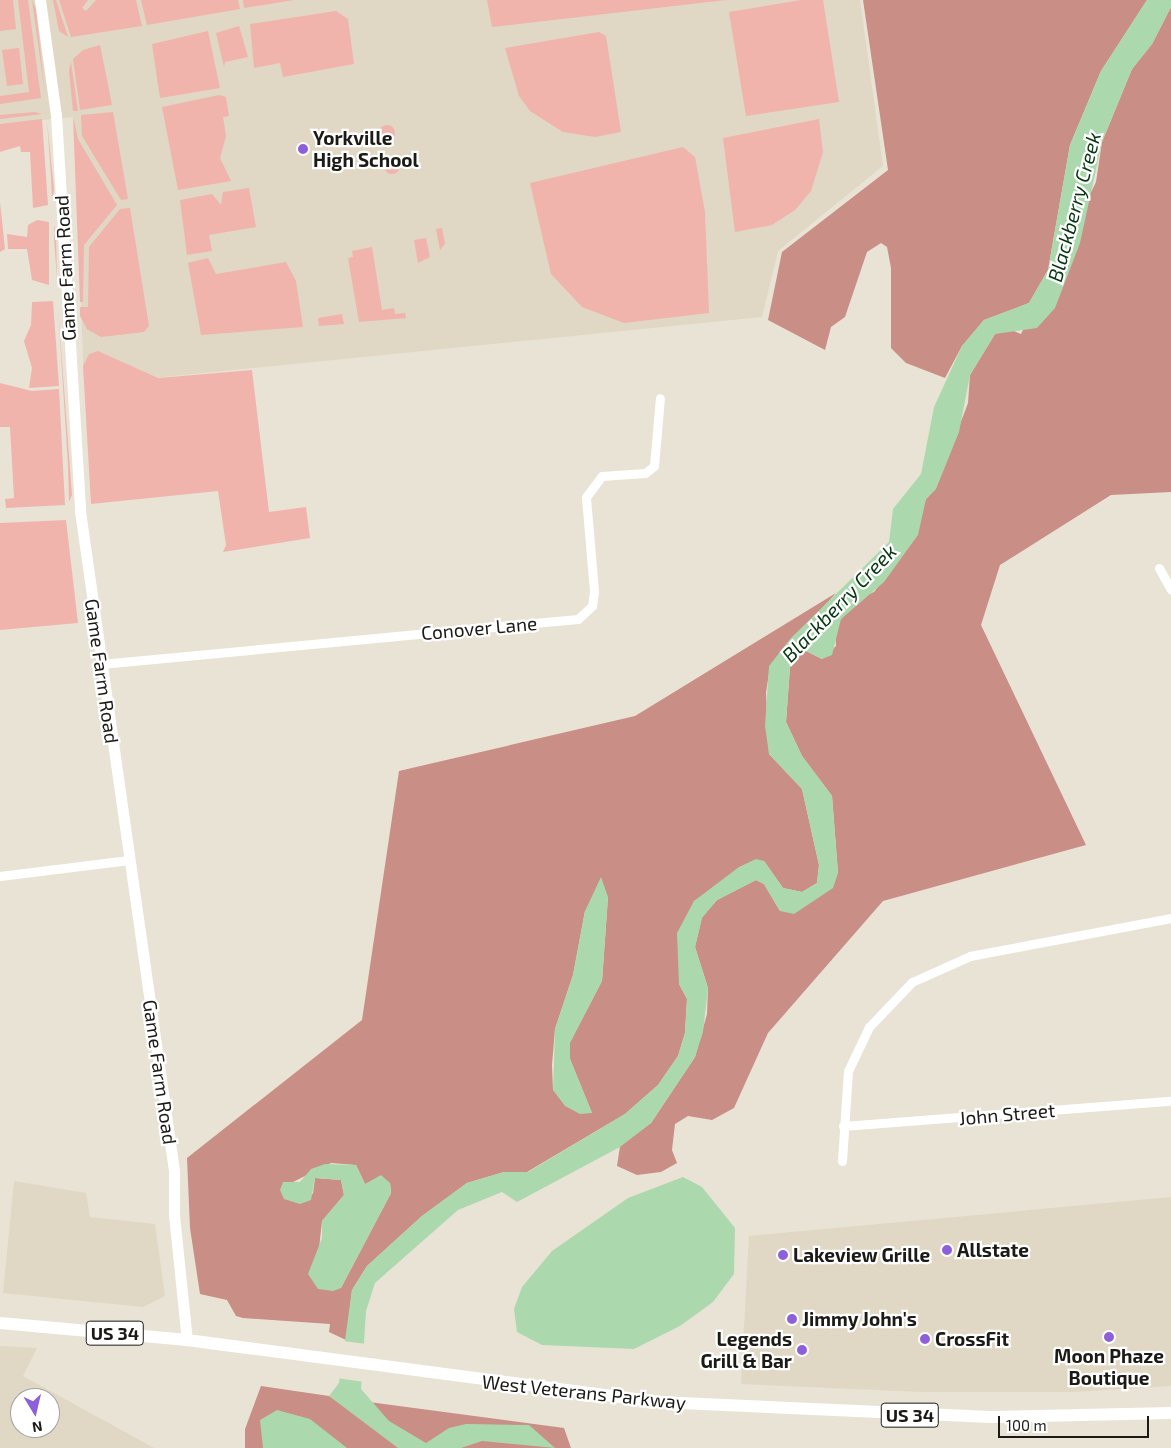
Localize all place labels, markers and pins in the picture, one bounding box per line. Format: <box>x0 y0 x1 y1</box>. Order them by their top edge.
place label: Yorkville High School <box>313 127 419 171</box>
marker: Yorkville High School <box>297 143 309 155</box>
place label: Allstate <box>957 1239 1029 1261</box>
place label: Lakeview Grille <box>793 1244 931 1266</box>
marker: Allstate <box>941 1244 953 1256</box>
marker: Lakeview Grille <box>777 1249 789 1261</box>
place label: Jimmy John's <box>802 1308 918 1330</box>
marker: Jimmy John's <box>786 1313 798 1325</box>
place label: Legends Grill & Bar <box>700 1328 792 1372</box>
place label: CrossFit <box>935 1328 1009 1350</box>
marker: Moon Phaze Boutique <box>1103 1331 1115 1343</box>
marker: CrossFit <box>919 1333 931 1345</box>
marker: Legends Grill & Bar <box>796 1344 808 1356</box>
place label: Moon Phaze Boutique <box>1054 1345 1164 1389</box>

